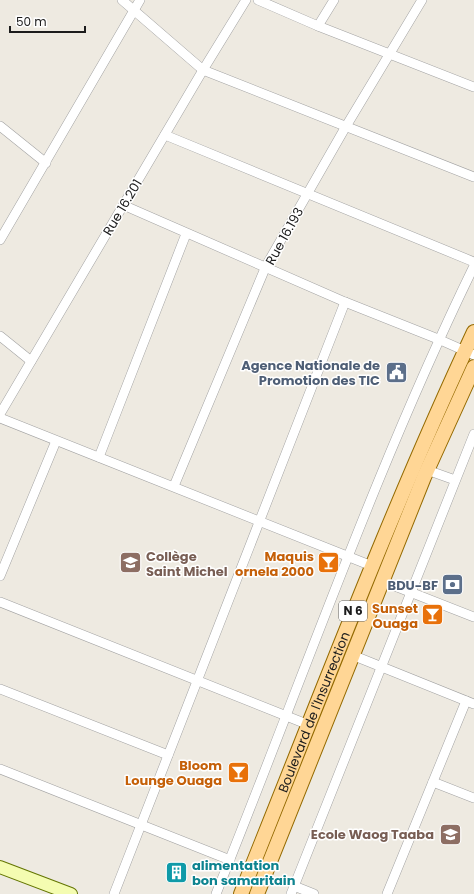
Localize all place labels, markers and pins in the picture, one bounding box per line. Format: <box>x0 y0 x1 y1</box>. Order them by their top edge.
place label: Agence Nationale de Promotion des TIC <box>241 356 380 390</box>
public building icon: Agence Nationale de Promotion des TIC <box>383 359 409 385</box>
place label: Collège Saint Michel <box>146 547 228 581</box>
place label: Maquis ornela 2000 <box>235 547 314 581</box>
school or university icon: Collège Saint Michel <box>118 550 144 576</box>
bar icon: Maquis ornela 2000 <box>316 550 342 576</box>
bank icon: BDU-BF <box>440 572 466 598</box>
place label: BDU-BF <box>388 576 438 595</box>
place label: Sunset Ouaga <box>372 599 418 633</box>
bar icon: Sunset Ouaga <box>420 602 446 628</box>
place label: Bloom Lounge Ouaga <box>125 756 222 790</box>
bar icon: Bloom Lounge Ouaga <box>225 759 251 785</box>
school or university icon: Ecole Waog Taaba <box>437 821 463 847</box>
place label: Ecole Waog Taaba <box>311 825 434 844</box>
place label: alimentation bon samaritain <box>192 856 296 890</box>
building icon: alimentation bon samaritain <box>163 859 189 885</box>

